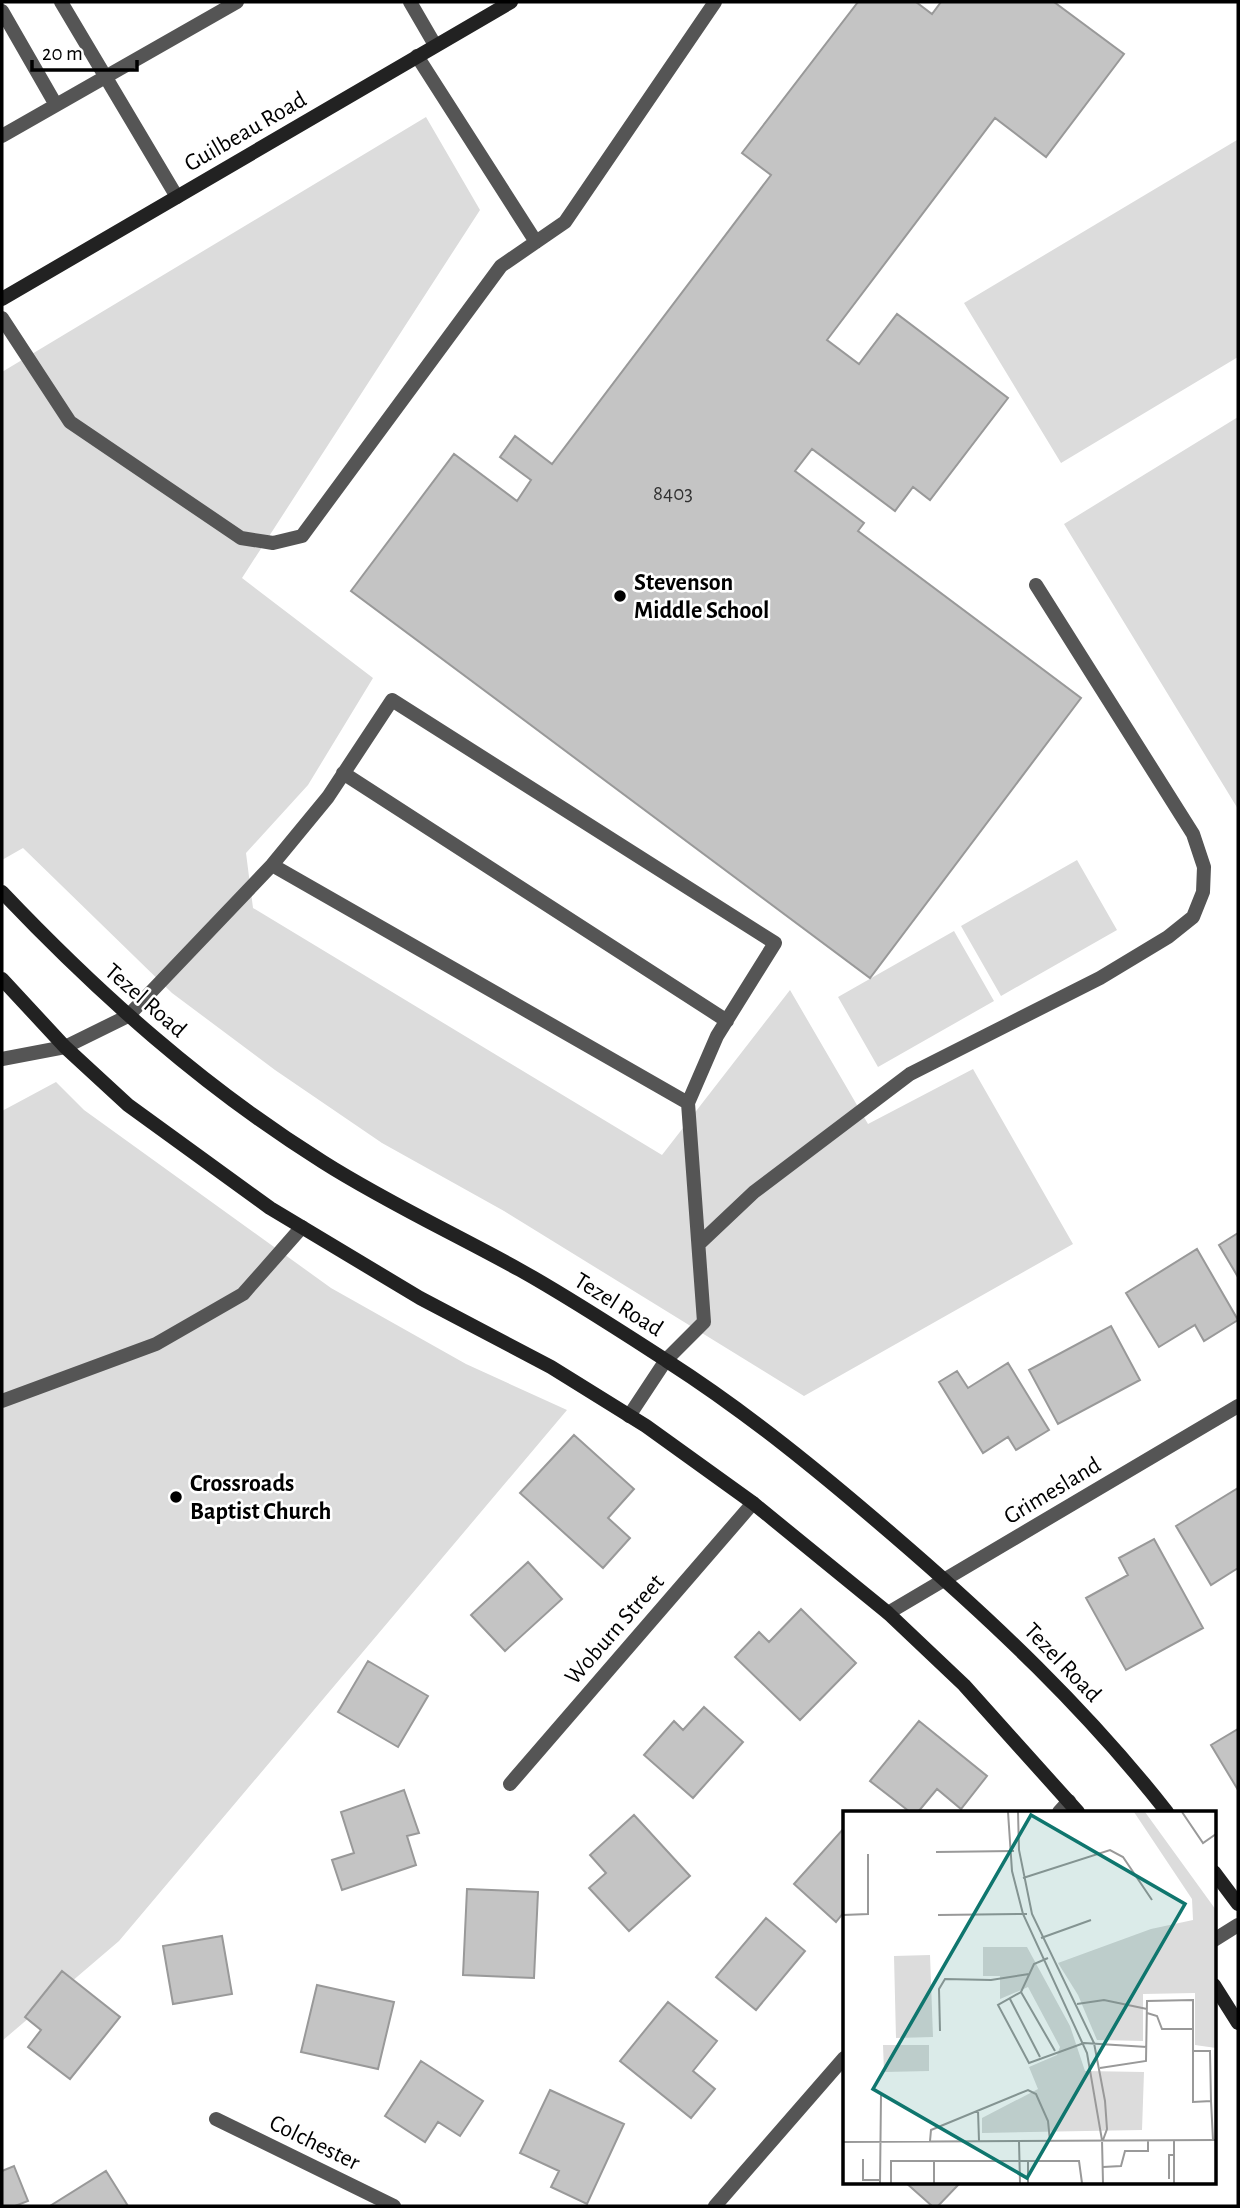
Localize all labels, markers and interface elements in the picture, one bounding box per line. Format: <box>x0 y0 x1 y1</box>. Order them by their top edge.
scale bar <box>32 28 136 72</box>
text: 20 m <box>42 43 83 64</box>
street label: Guilbeau Road <box>180 87 311 176</box>
house number: 8403 <box>653 483 693 504</box>
place label: Stevenson Middle School <box>634 571 769 623</box>
marker: Stevenson Middle School <box>612 588 628 604</box>
street label: Tezel Road <box>100 959 191 1042</box>
street label: Tezel Road <box>570 1268 667 1341</box>
street label: Grimesland <box>1000 1453 1105 1529</box>
place label: Crossroads Baptist Church <box>190 1472 331 1524</box>
marker: Crossroads Baptist Church <box>168 1489 184 1505</box>
street label: Woburn Street <box>561 1570 669 1689</box>
street label: Tezel Road <box>1019 1619 1105 1707</box>
inset map <box>843 1811 1216 2184</box>
street label: Colchester <box>265 2111 364 2175</box>

